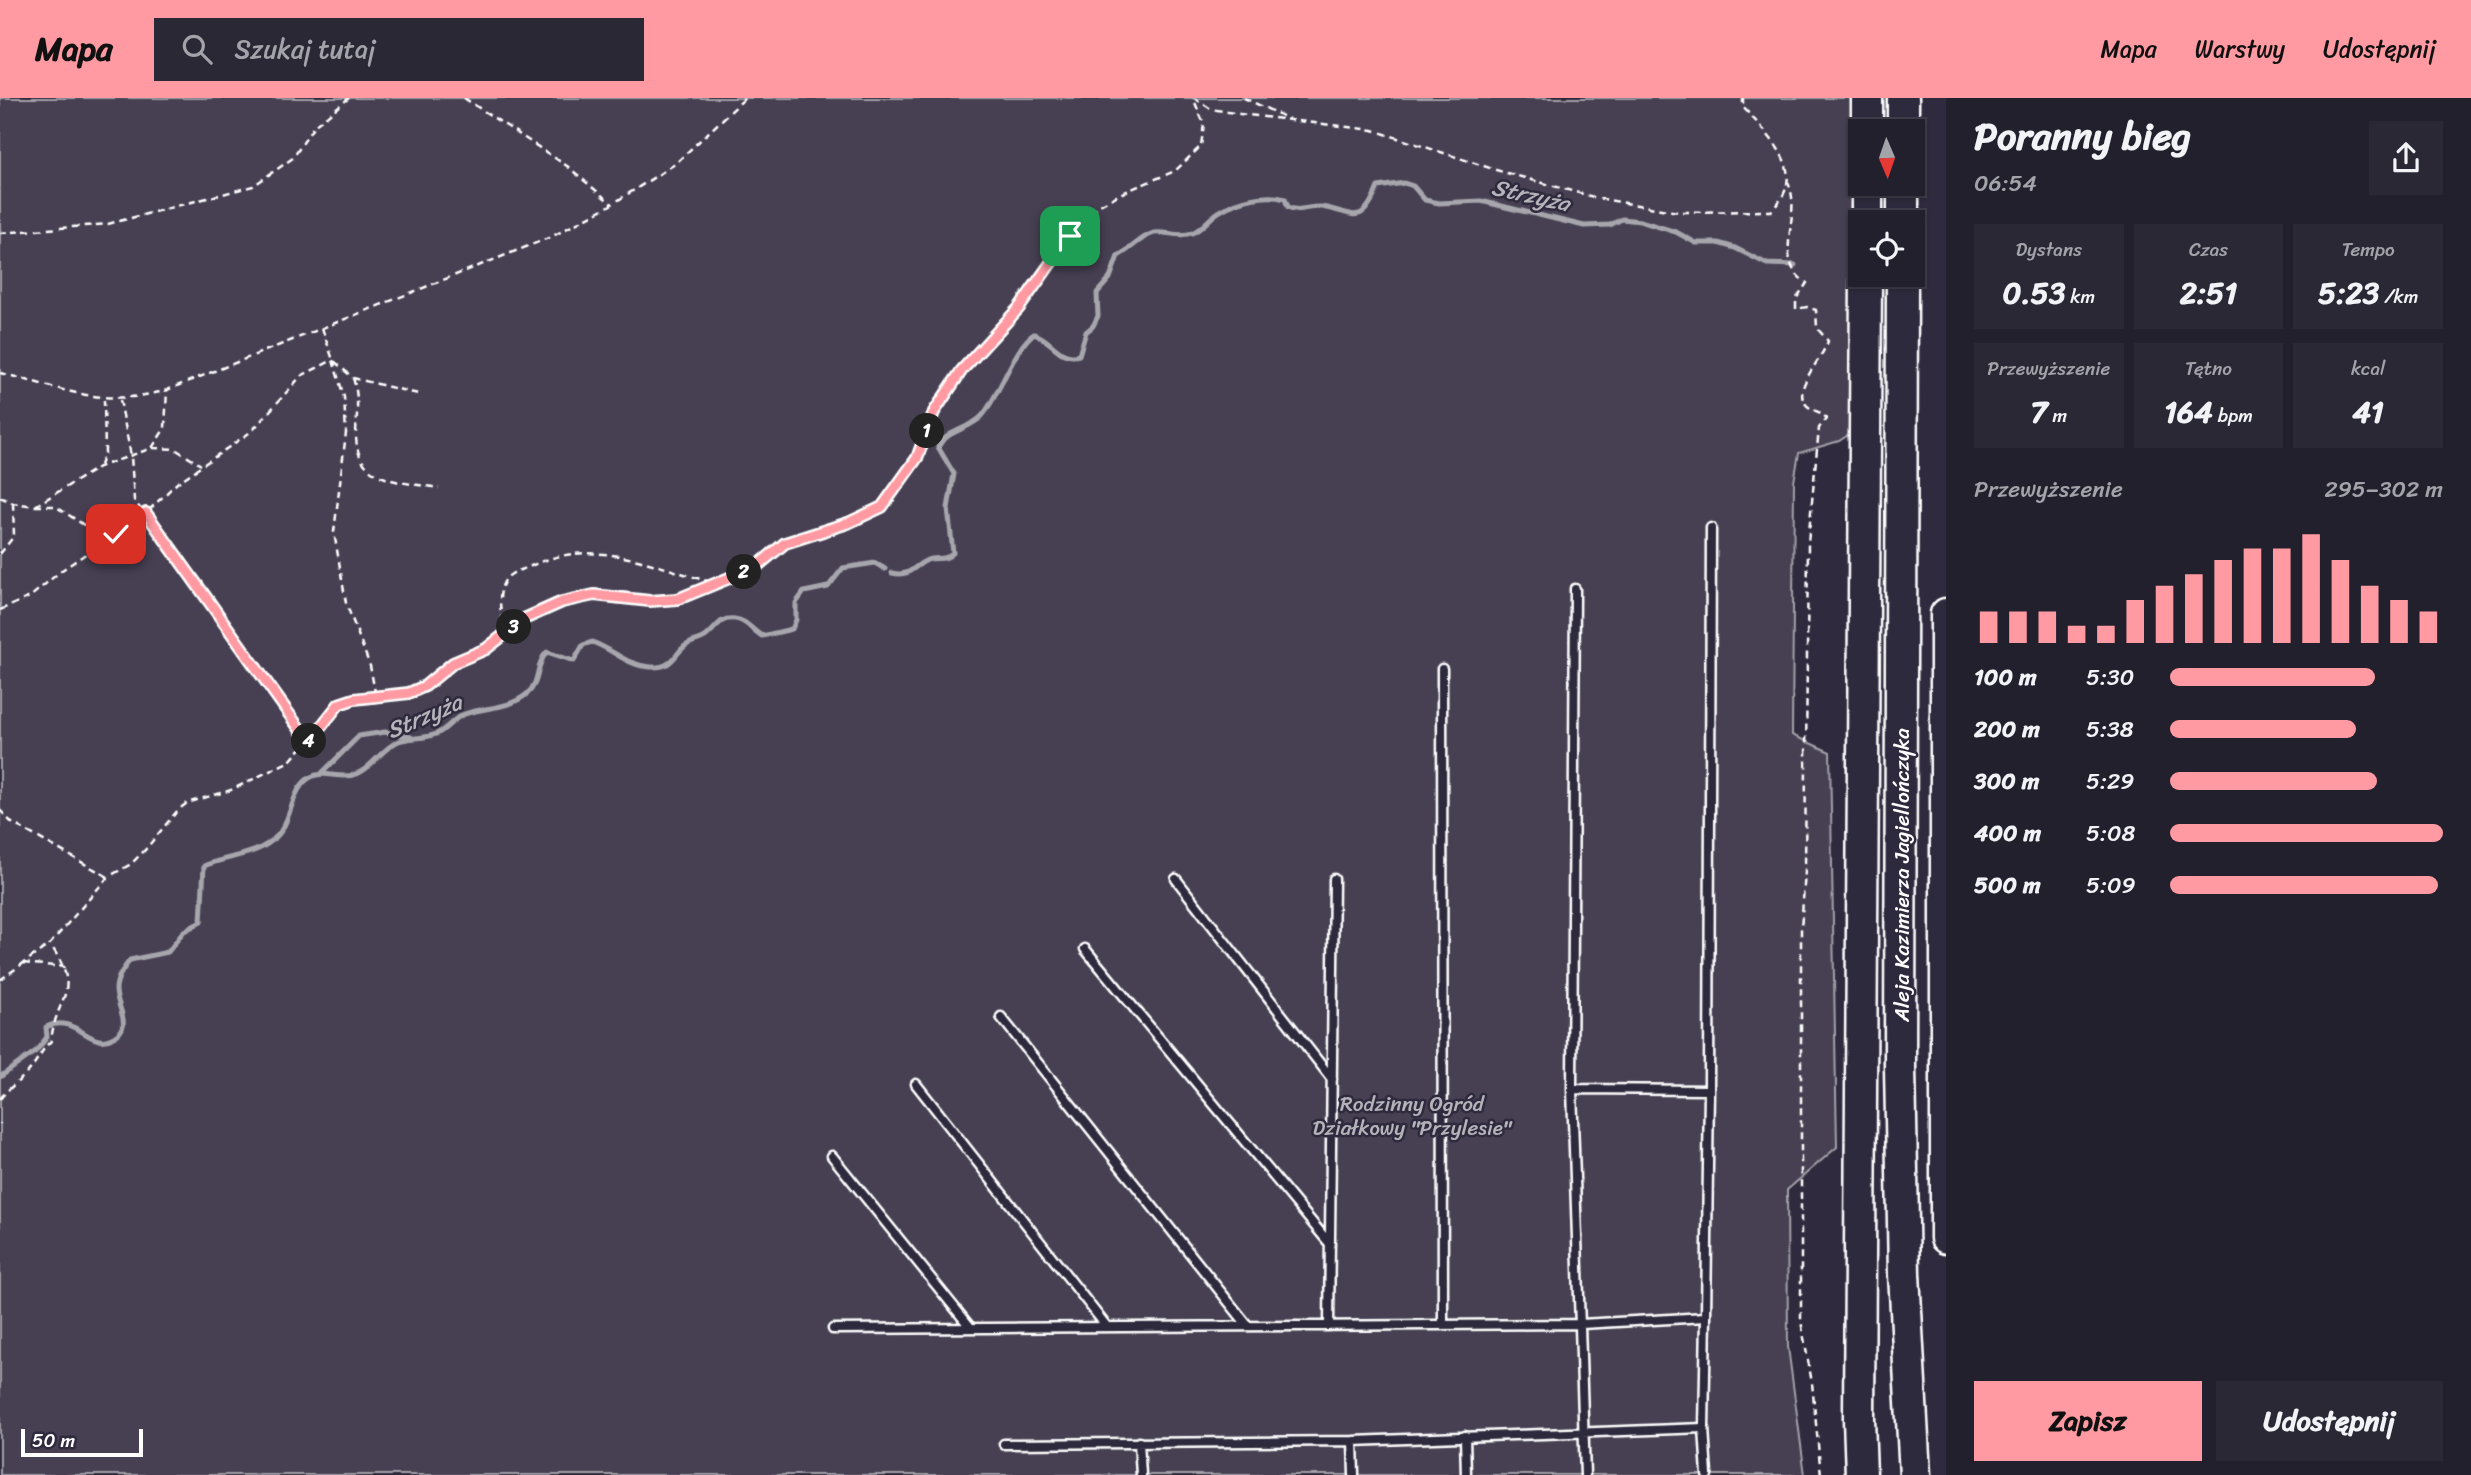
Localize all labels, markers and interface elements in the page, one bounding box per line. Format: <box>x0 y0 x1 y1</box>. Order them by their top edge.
search box <box>154 18 644 81</box>
text: Mapa <box>35 20 112 78</box>
text: Szukaj tutaj <box>234 26 376 72</box>
text: Mapa <box>2100 28 2157 70</box>
text: Warstwy <box>2195 28 2285 70</box>
text: Udostępnij <box>2323 28 2436 70</box>
icon: search <box>178 30 216 68</box>
text: Poranny bieg <box>1974 103 2191 170</box>
north arrow <box>1848 119 1925 196</box>
map controls <box>1848 119 1925 287</box>
button: share <box>2369 121 2443 195</box>
text: 06:54 <box>1974 163 2037 204</box>
water label: Strzyża <box>1488 167 1576 225</box>
pin <box>1040 206 1100 266</box>
button: locate <box>1848 210 1925 287</box>
icon: arrive <box>1051 217 1089 255</box>
text: Dystans <box>2016 233 2082 266</box>
text: Czas <box>2189 233 2228 266</box>
text: Tempo <box>2342 233 2395 266</box>
text: 0.53 <box>2003 266 2065 320</box>
text: 2:51 <box>2180 266 2237 320</box>
text: 5:23 <box>2318 266 2379 320</box>
text: km <box>2065 280 2095 313</box>
text: /km <box>2379 280 2418 313</box>
text: Przewyższenie <box>1987 352 2110 385</box>
text: Tętno <box>2185 352 2232 385</box>
text: kcal <box>2351 352 2385 385</box>
text: 7 <box>2030 385 2048 439</box>
text: 164 <box>2164 385 2213 439</box>
text: 41 <box>2352 385 2384 439</box>
text: m <box>2048 399 2067 432</box>
text: bpm <box>2213 399 2253 432</box>
pin: 1 <box>909 414 944 448</box>
text: 1 <box>922 414 931 447</box>
text: Przewyższenie <box>1974 469 2123 510</box>
text: 295–302 m <box>2324 469 2443 510</box>
pin <box>86 504 146 564</box>
icon: check <box>97 515 135 553</box>
pin: 2 <box>726 554 762 589</box>
text: 2 <box>738 555 749 588</box>
pin: 3 <box>496 610 532 644</box>
text: 3 <box>508 610 519 643</box>
text: 100 m <box>1974 657 2037 698</box>
text: 5:30 <box>2086 657 2134 698</box>
water label: Strzyża <box>380 681 471 751</box>
text: 200 m <box>1974 709 2040 750</box>
text: 5:38 <box>2086 709 2134 750</box>
pin: 4 <box>292 724 326 758</box>
text: 4 <box>303 724 314 757</box>
street label: Aleja Kazimierza Jagiellończyka <box>1883 728 1921 1023</box>
text: 300 m <box>1974 761 2039 802</box>
text: 5:29 <box>2086 761 2134 802</box>
text: 400 m <box>1974 813 2041 854</box>
text: 5:08 <box>2086 813 2135 854</box>
text: 500 m <box>1974 865 2041 906</box>
text: 5:09 <box>2086 865 2136 906</box>
park label: Rodzinny Ogród Działkowy "Przylesie" <box>1313 1085 1513 1147</box>
button: Zapisz <box>1974 1381 2202 1461</box>
button: Udostępnij <box>2216 1381 2443 1461</box>
text: 50 m <box>32 1424 75 1457</box>
scale bar <box>21 1426 144 1458</box>

